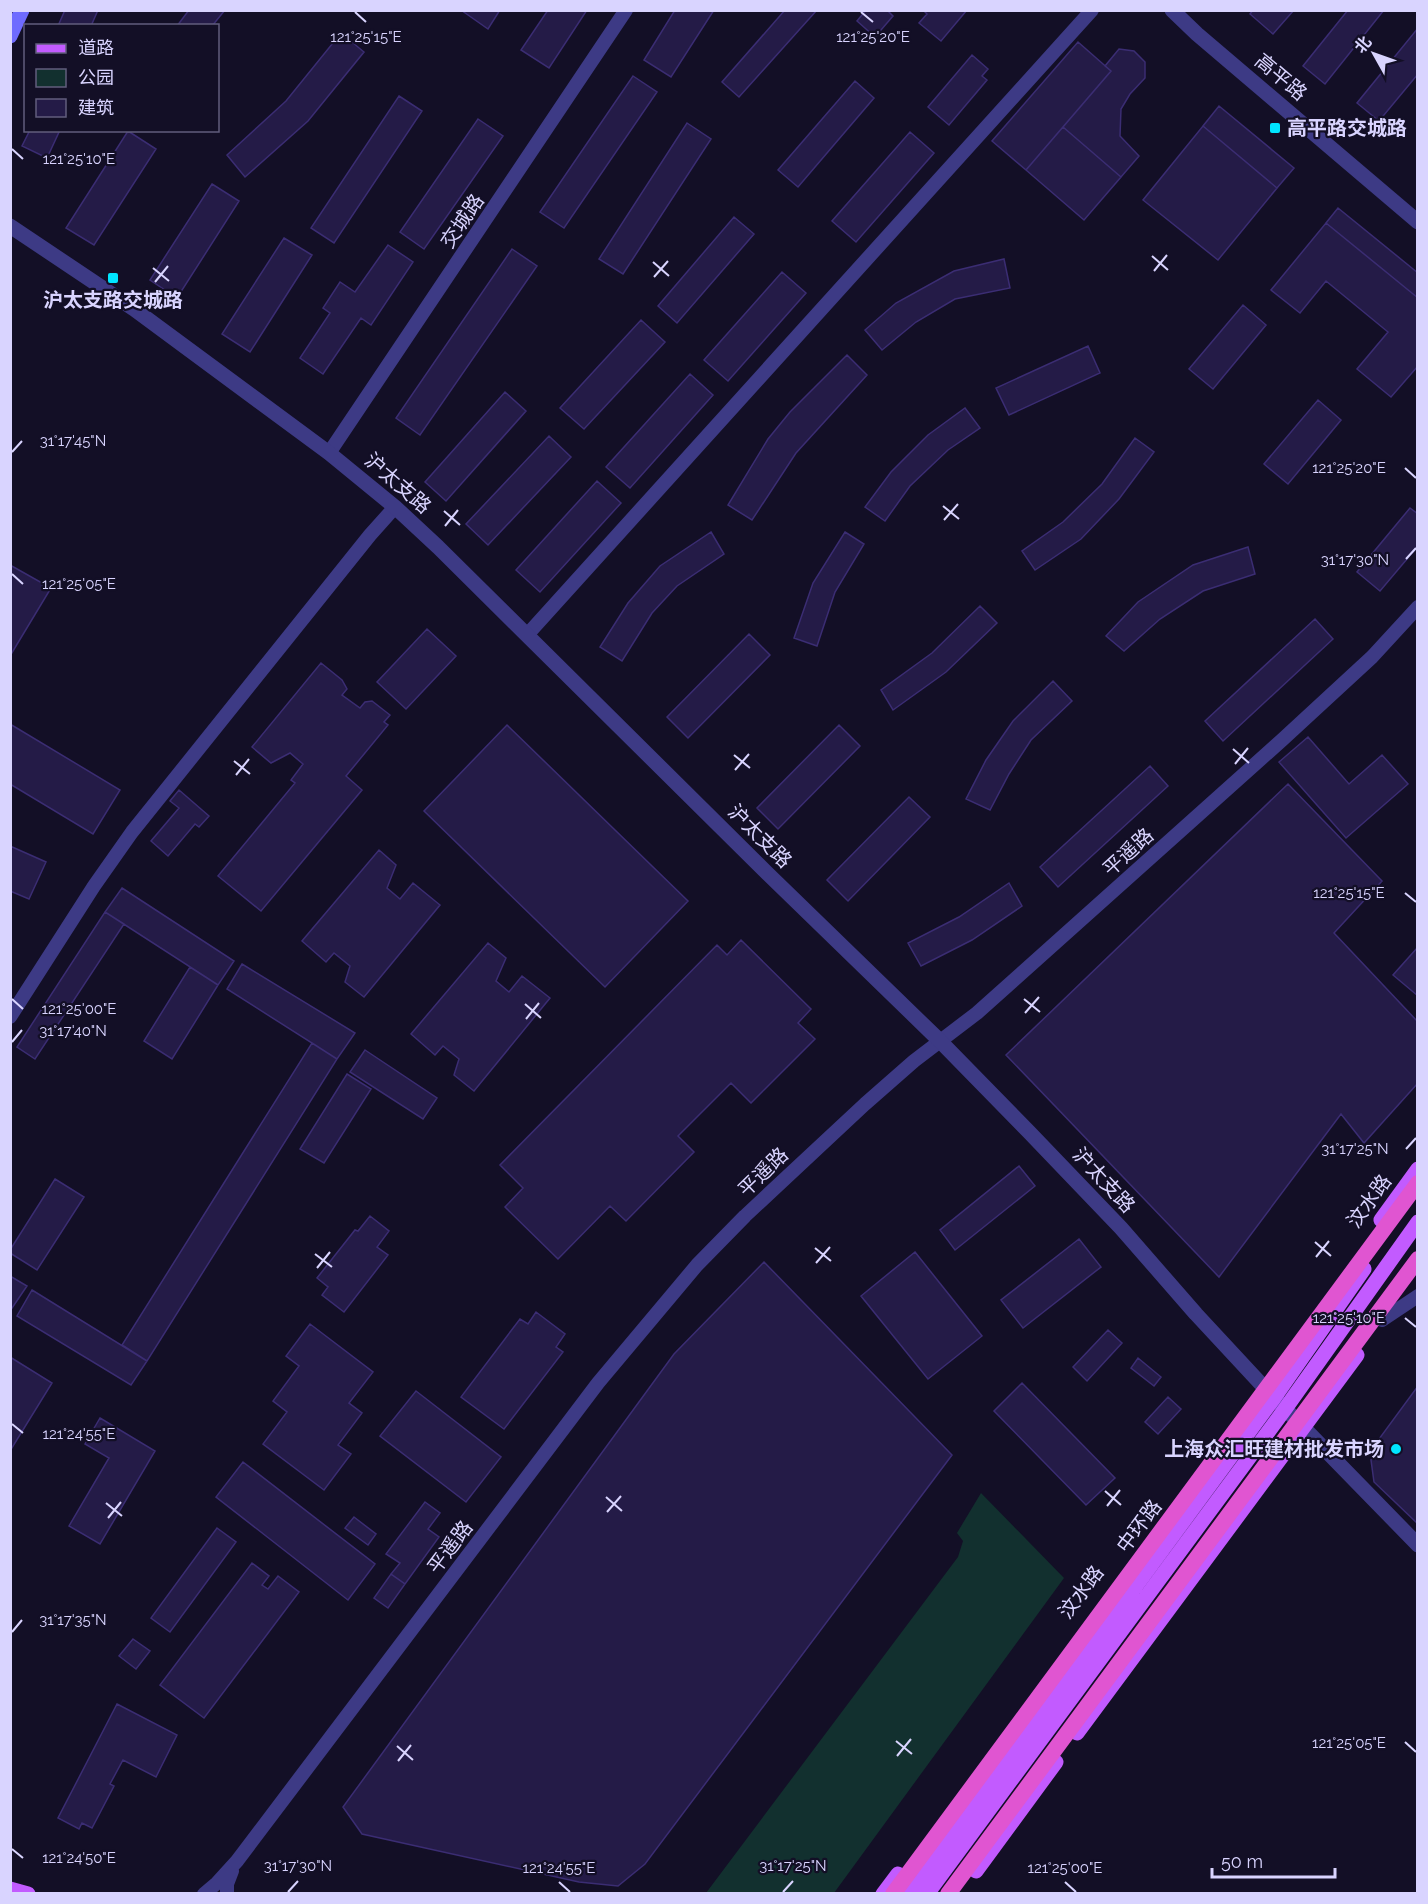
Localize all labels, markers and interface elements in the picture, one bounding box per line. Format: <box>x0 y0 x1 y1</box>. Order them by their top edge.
legend <box>24 24 219 132</box>
north arrow <box>1344 24 1404 84</box>
text: 121°25'15"E <box>330 28 402 46</box>
text: 121°25'20"E <box>836 28 910 46</box>
text: 北 <box>1350 32 1375 57</box>
text: 道路 <box>78 37 114 58</box>
street label: 高平路 <box>1250 49 1312 105</box>
text: 公园 <box>78 67 114 88</box>
text: 建筑 <box>78 97 114 118</box>
place label: 高平路交城路 <box>1287 116 1407 140</box>
marker: 高平路交城路 <box>1268 121 1282 135</box>
text: 121°25'10"E <box>43 150 115 168</box>
street label: 交城路 <box>435 189 489 253</box>
marker: 沪太支路交城路 <box>106 271 120 285</box>
place label: 沪太支路交城路 <box>43 288 183 312</box>
text: 31°17'45"N <box>40 432 106 450</box>
street label: 沪太支路 <box>360 448 436 518</box>
text: 121°25'20"E <box>1312 459 1386 477</box>
text: 31°17'30"N <box>1321 551 1389 569</box>
text: 121°25'05"E <box>42 575 116 593</box>
street label: 沪太支路 <box>723 799 797 873</box>
street label: 平遥路 <box>1098 823 1158 881</box>
text: 121°25'15"E <box>1313 884 1385 902</box>
text: 121°25'00"E <box>42 1000 116 1018</box>
text: 31°17'40"N <box>39 1022 107 1040</box>
text: 31°17'25"N <box>1321 1140 1389 1158</box>
street label: 平遥路 <box>733 1143 793 1201</box>
street label: 沪太支路 <box>1068 1143 1140 1217</box>
street label: 汶水路 <box>1342 1170 1396 1232</box>
text: 121°25'10"E <box>1313 1309 1385 1327</box>
text: 121°24'55"E <box>43 1425 115 1443</box>
place label: 上海众汇旺建材批发市场 <box>1164 1437 1384 1461</box>
marker: 上海众汇旺建材批发市场 <box>1389 1442 1403 1456</box>
street label: 中环路 <box>1111 1495 1167 1557</box>
street label: 平遥路 <box>422 1516 478 1578</box>
street label: 汶水路 <box>1053 1561 1109 1623</box>
text: 31°17'35"N <box>39 1611 107 1629</box>
text: 121°25'05"E <box>1312 1734 1386 1752</box>
scale bar <box>1212 1841 1335 1879</box>
text: 121°24'50"E <box>42 1849 116 1867</box>
text: 50 m <box>1221 1851 1263 1872</box>
text: 31°17'30"N <box>264 1857 332 1875</box>
text: 31°17'25"N <box>759 1857 827 1875</box>
text: 121°24'55"E <box>523 1859 595 1877</box>
text: 121°25'00"E <box>1028 1859 1102 1877</box>

